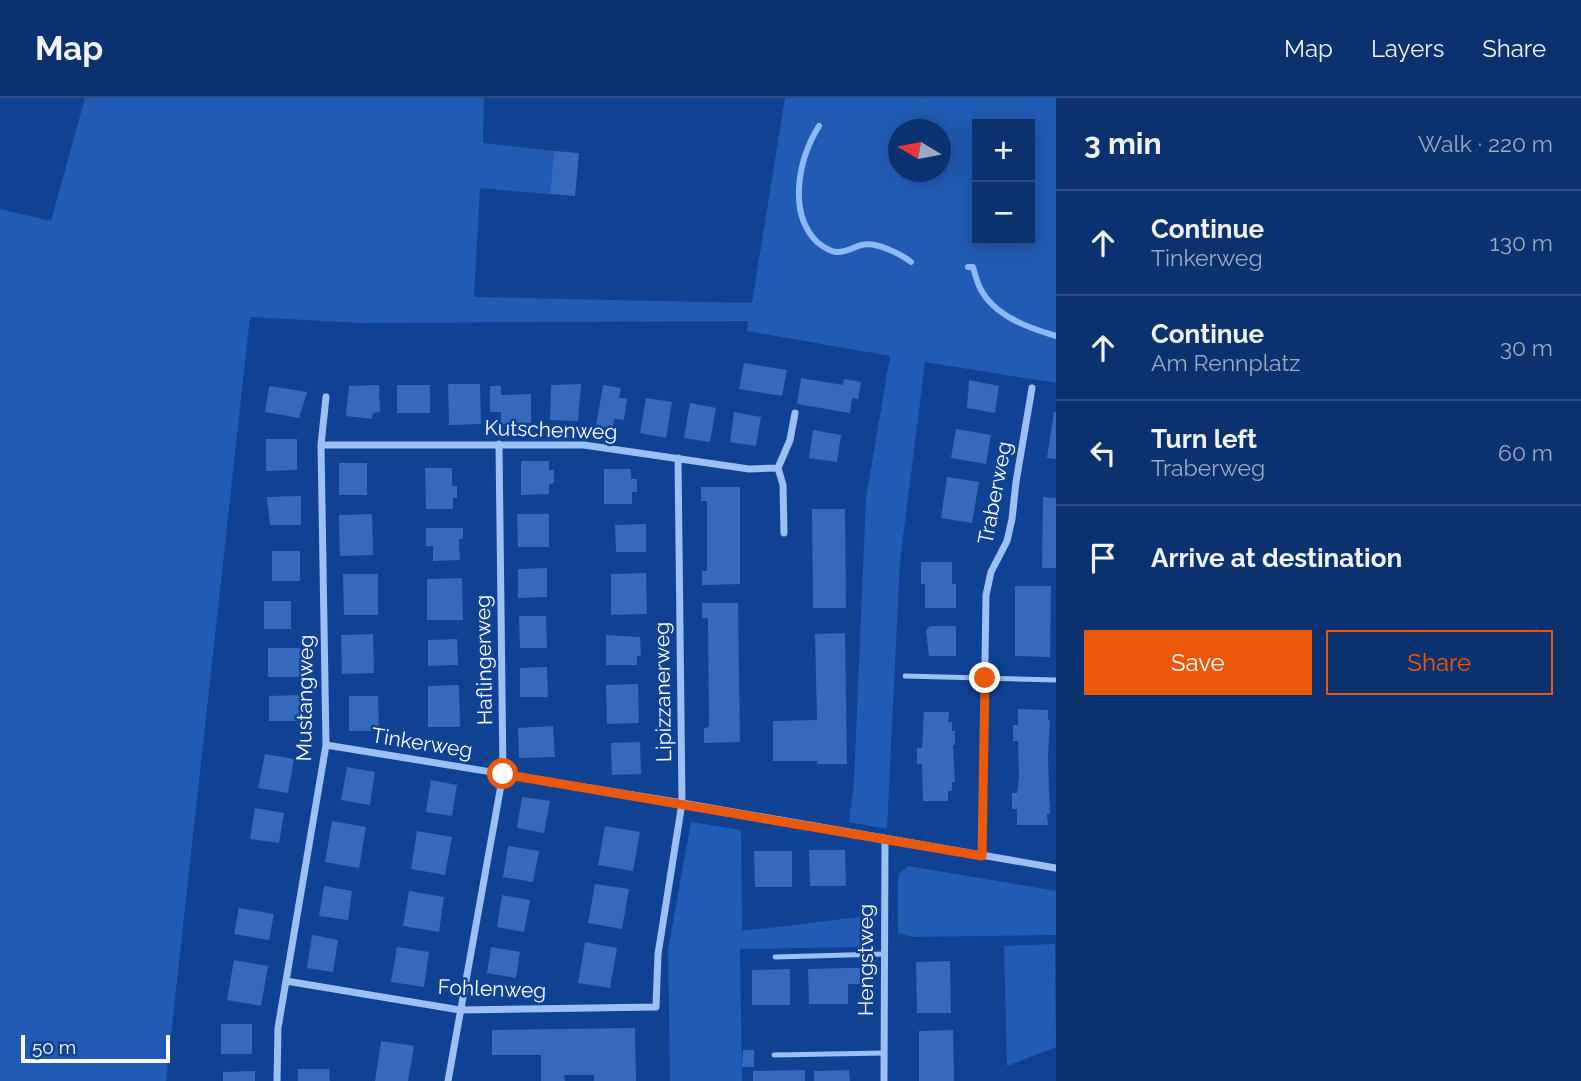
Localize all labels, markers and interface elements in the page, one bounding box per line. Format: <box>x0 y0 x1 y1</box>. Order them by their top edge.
text: Map <box>35 29 103 68</box>
text: Map <box>1284 34 1333 63</box>
text: Layers <box>1371 34 1444 63</box>
text: Share <box>1482 34 1546 63</box>
north arrow <box>888 119 951 182</box>
map controls <box>972 119 1035 245</box>
button: + <box>972 119 1035 182</box>
text: 3 min <box>1084 126 1162 161</box>
text: Walk · 220 m <box>1418 130 1553 157</box>
button: − <box>972 182 1035 245</box>
text: Continue <box>1151 214 1264 244</box>
icon: ahead <box>1084 224 1122 262</box>
text: 130 m <box>1490 229 1553 256</box>
text: Tinkerweg <box>1151 244 1263 271</box>
text: Continue <box>1151 319 1264 349</box>
icon: ahead <box>1084 329 1122 367</box>
text: 30 m <box>1500 334 1553 361</box>
text: Am Rennplatz <box>1151 349 1300 376</box>
street label: Kutschenweg <box>484 415 618 444</box>
text: Turn left <box>1151 424 1257 454</box>
icon: left <box>1084 434 1122 472</box>
street label: Traberweg <box>972 439 1017 547</box>
text: 60 m <box>1498 439 1553 466</box>
text: Traberweg <box>1151 454 1265 481</box>
icon: arrive <box>1084 539 1122 577</box>
text: Arrive at destination <box>1151 543 1402 573</box>
street label: Haflingerweg <box>470 595 497 725</box>
street label: Lipizzanerweg <box>649 622 676 762</box>
button: Save <box>1084 630 1312 695</box>
button: Share <box>1326 630 1553 695</box>
street label: Mustangweg <box>291 634 318 762</box>
route end <box>969 662 1000 693</box>
street label: Tinkerweg <box>370 722 474 763</box>
route start <box>487 758 518 789</box>
street label: Hengstweg <box>853 904 878 1016</box>
street label: Fohlenweg <box>437 974 547 1003</box>
scale bar <box>21 1032 170 1064</box>
text: 50 m <box>32 1036 76 1058</box>

